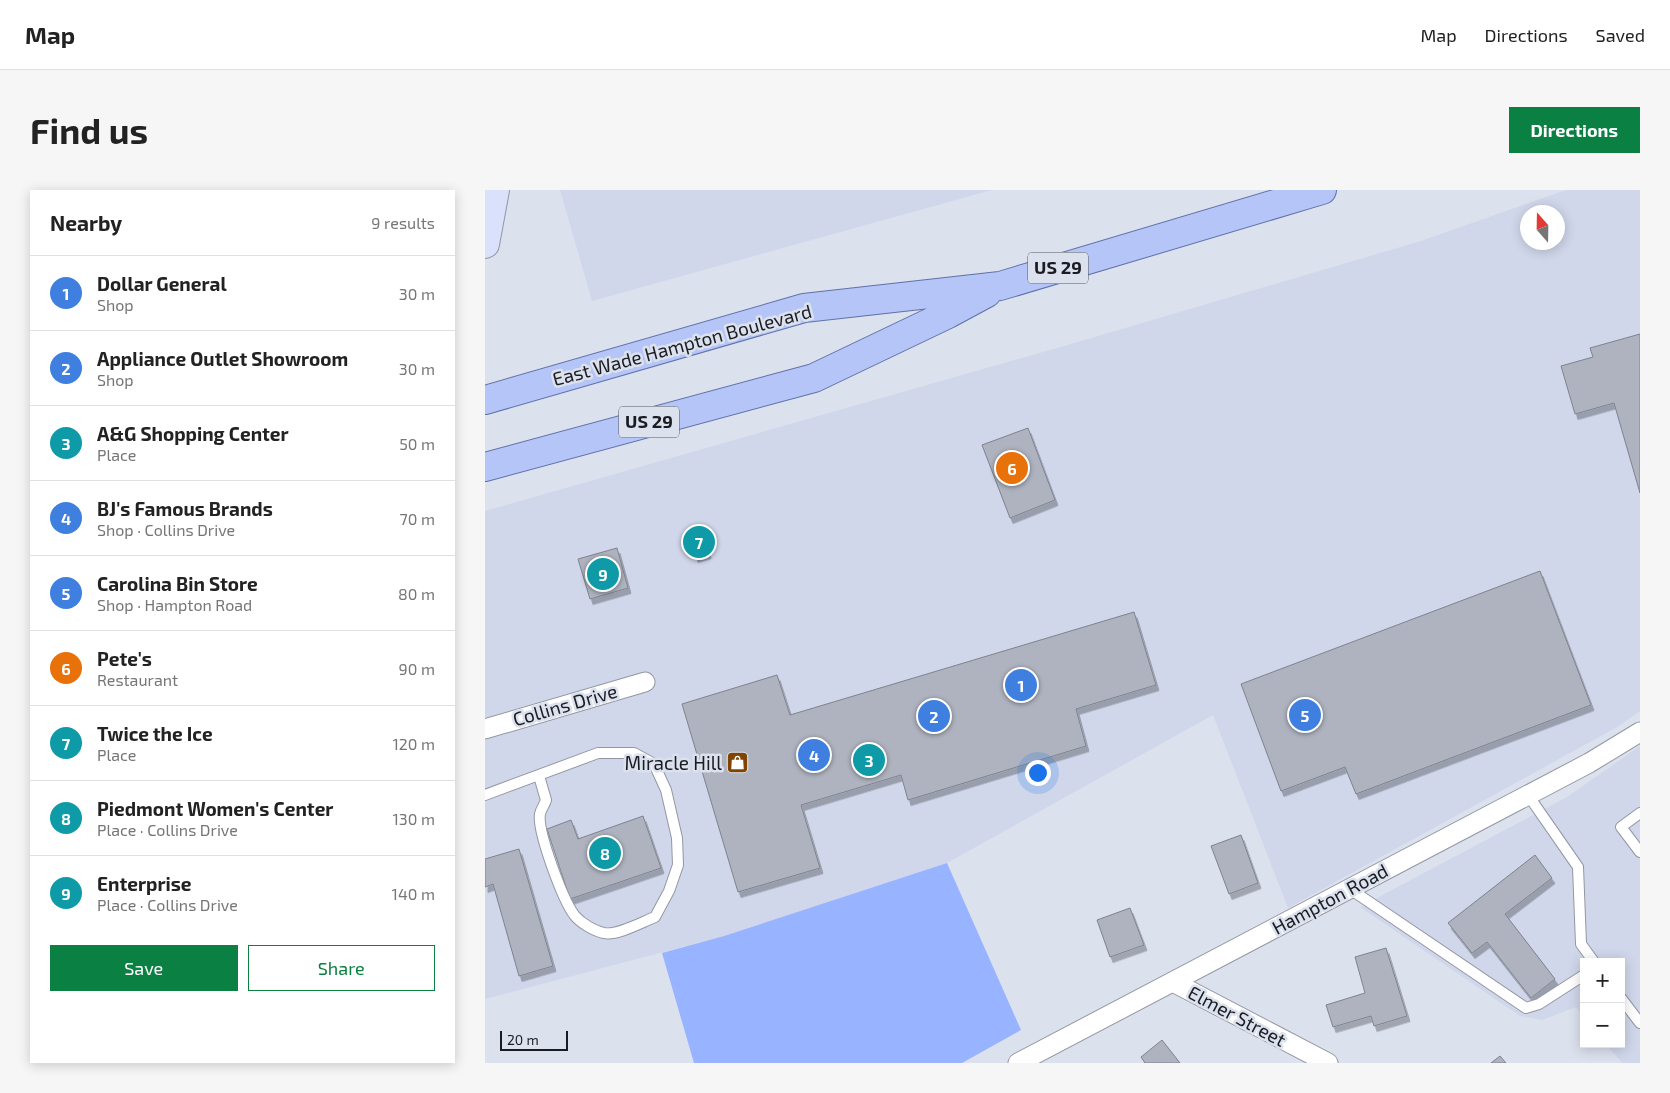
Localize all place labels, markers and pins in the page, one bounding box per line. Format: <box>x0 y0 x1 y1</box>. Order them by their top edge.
pin: 6 <box>996 449 1028 487</box>
pin: 7 <box>683 523 715 561</box>
pin: 9 <box>587 555 619 593</box>
pin: 1 <box>1005 666 1037 704</box>
pin: 5 <box>1289 696 1321 734</box>
pin: 2 <box>918 697 950 735</box>
pin: 4 <box>798 736 830 774</box>
pin: 3 <box>853 741 885 779</box>
place label: Miracle Hill <box>625 751 722 774</box>
shop icon: Miracle Hill <box>726 751 750 775</box>
pin: 8 <box>589 834 621 872</box>

